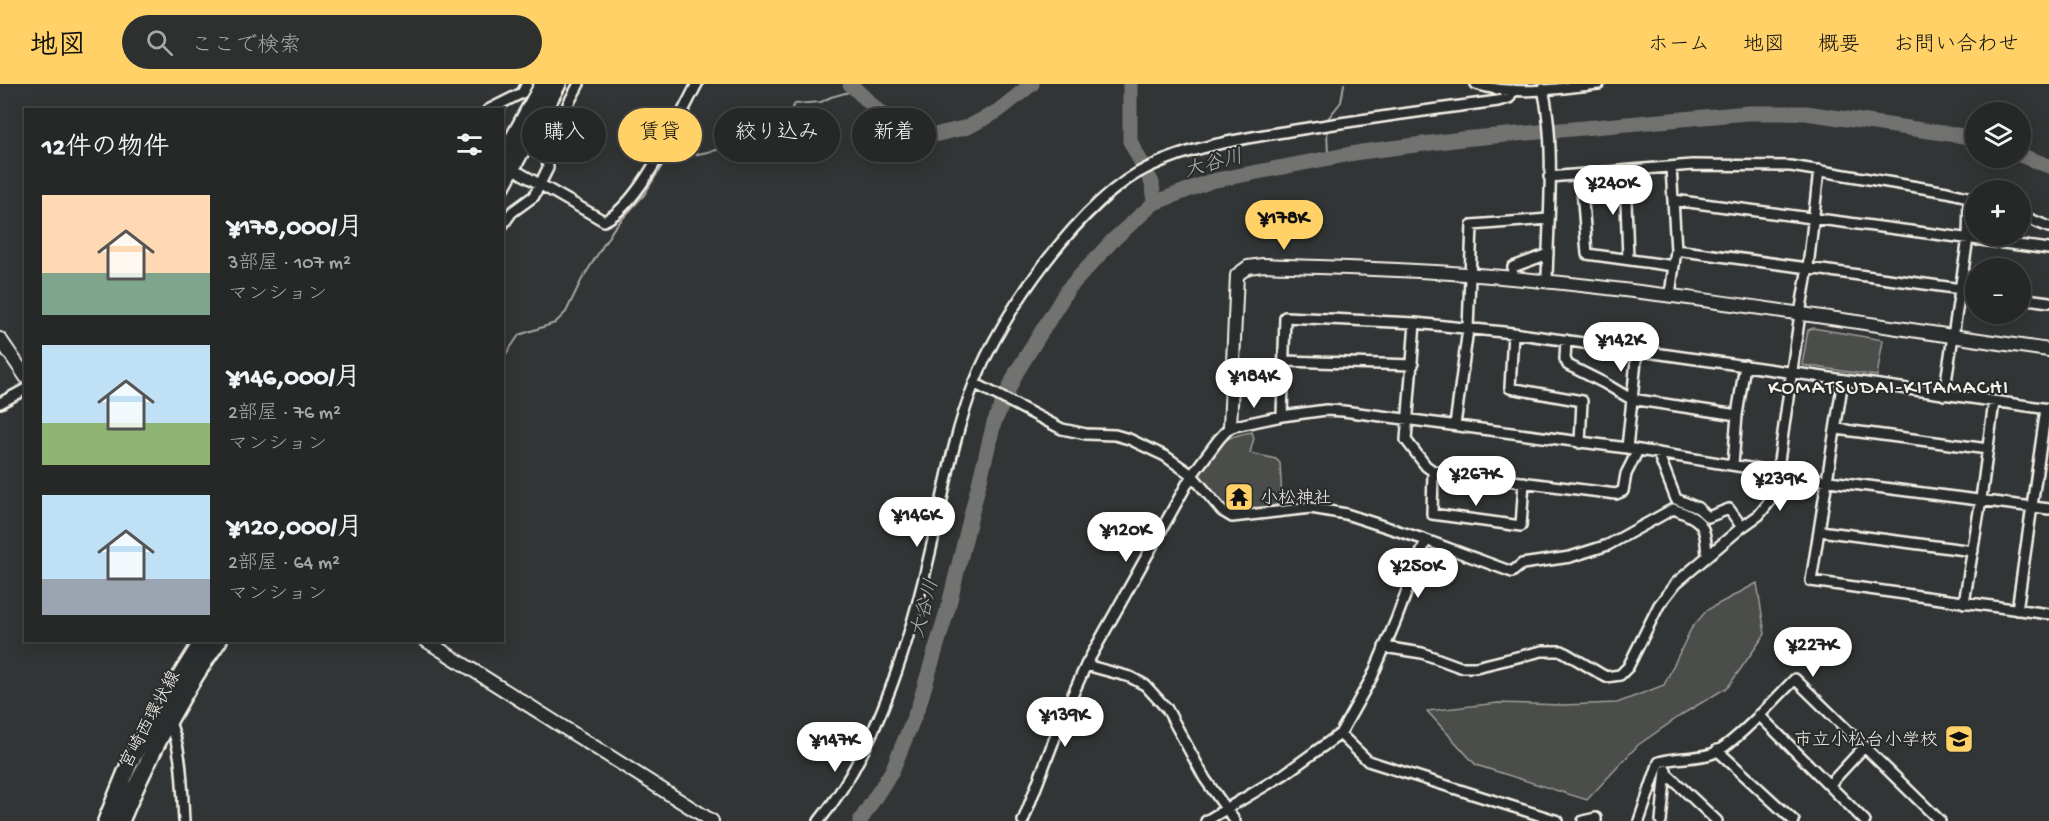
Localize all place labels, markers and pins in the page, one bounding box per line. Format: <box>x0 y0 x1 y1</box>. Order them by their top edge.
pin: ¥240K <box>1571 165 1655 216</box>
pin: ¥178K <box>1242 200 1326 251</box>
pin: ¥142K <box>1579 322 1663 373</box>
pin: ¥184K <box>1212 358 1296 409</box>
pin: ¥267K <box>1434 456 1518 507</box>
pin: ¥239K <box>1738 461 1822 512</box>
temple icon: 小松神社 <box>1223 481 1255 513</box>
place label: 小松神社 <box>1260 488 1332 510</box>
pin: ¥146K <box>875 497 959 548</box>
pin: ¥120K <box>1084 512 1168 563</box>
pin: ¥250K <box>1376 548 1460 599</box>
pin: ¥227K <box>1771 627 1855 678</box>
pin: ¥139K <box>1023 697 1107 748</box>
pin: ¥147K <box>793 722 877 773</box>
school or university icon: 市立小松台小学校 <box>1943 723 1975 755</box>
place label: 市立小松台小学校 <box>1794 730 1938 752</box>

